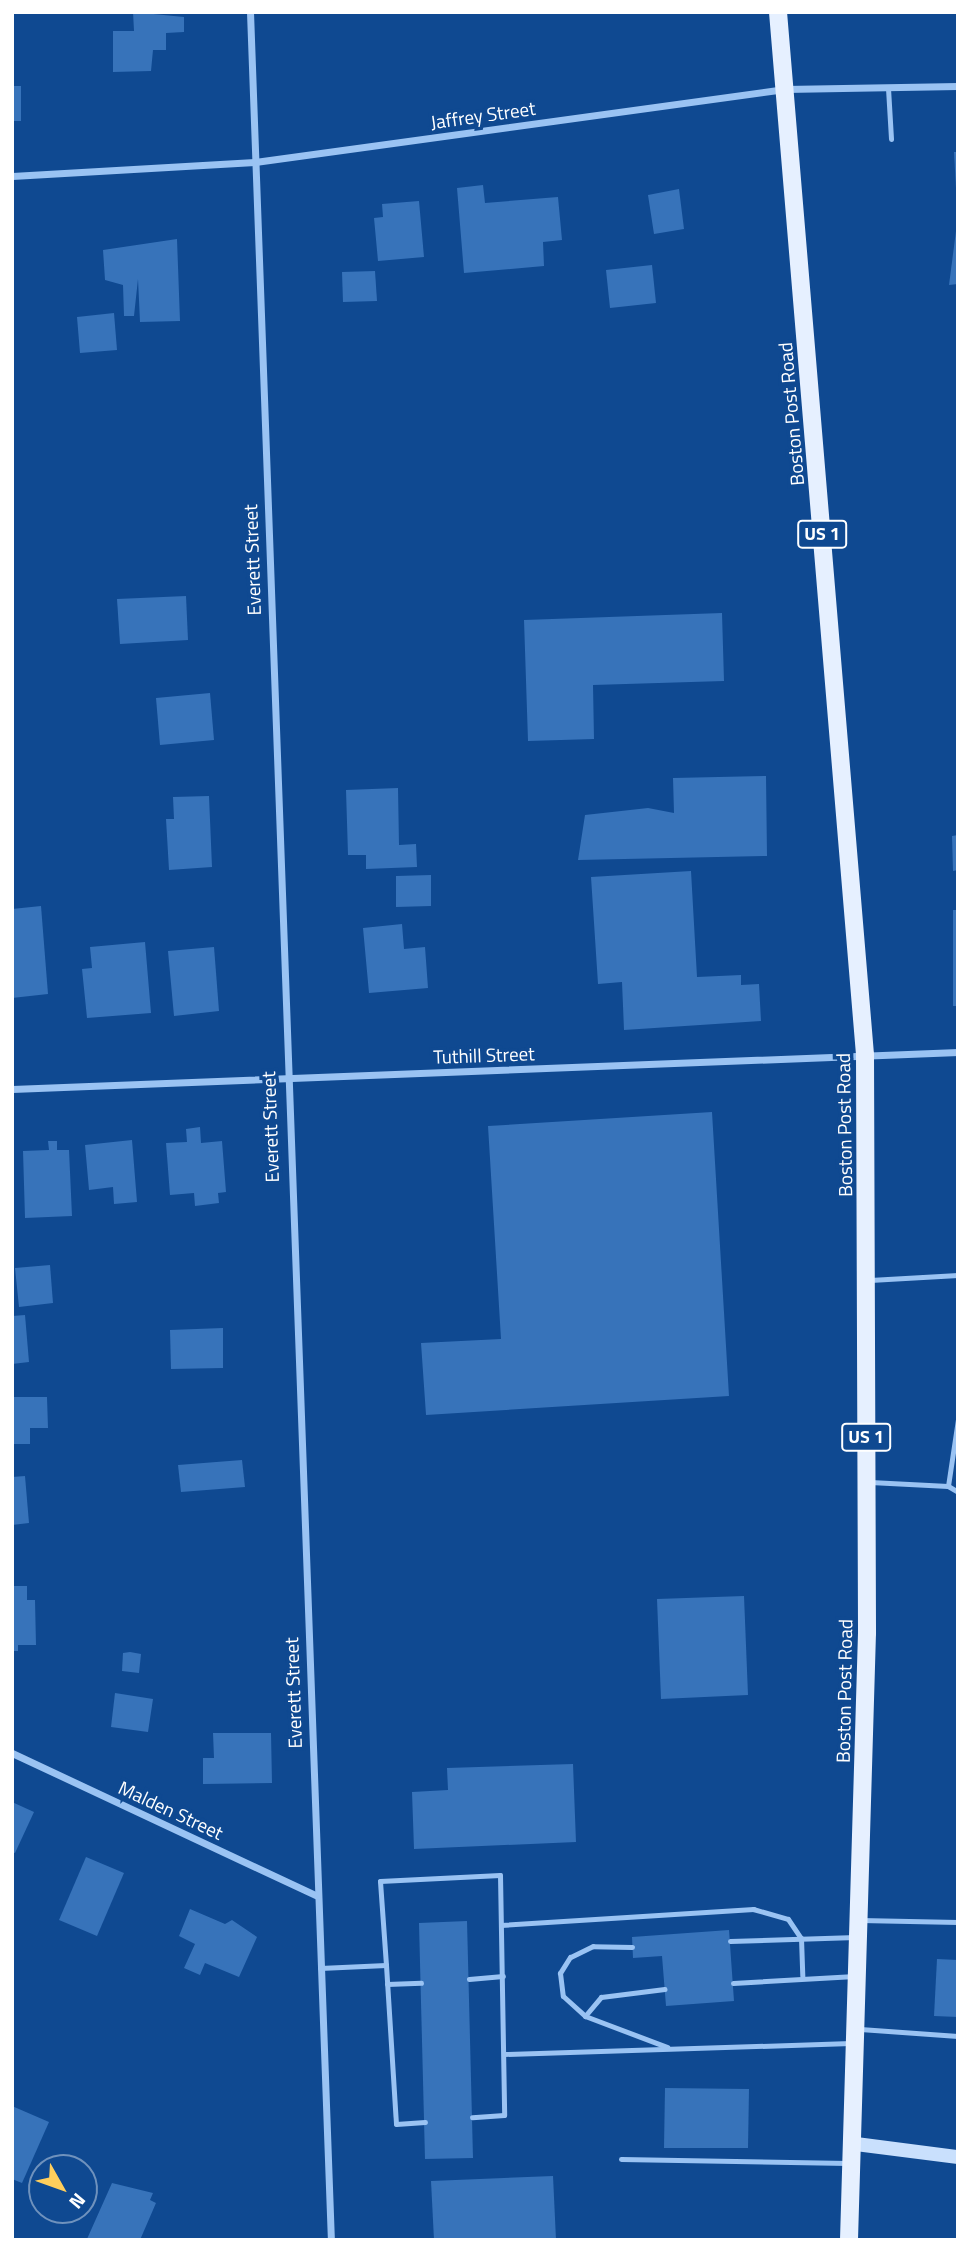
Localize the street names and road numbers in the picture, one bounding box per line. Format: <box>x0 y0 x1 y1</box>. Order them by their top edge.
street label: Jaffrey Street <box>429 96 537 134</box>
street label: Boston Post Road <box>773 341 809 487</box>
street label: Everett Street <box>239 504 265 616</box>
road number: US 1 <box>796 520 848 548</box>
street label: Tuthill Street <box>433 1042 535 1068</box>
street label: Boston Post Road <box>831 1053 857 1197</box>
street label: Everett Street <box>257 1071 283 1183</box>
road number: US 1 <box>840 1422 892 1452</box>
street label: Boston Post Road <box>831 1619 857 1763</box>
street label: Everett Street <box>280 1637 306 1749</box>
street label: Malden Street <box>115 1776 227 1844</box>

